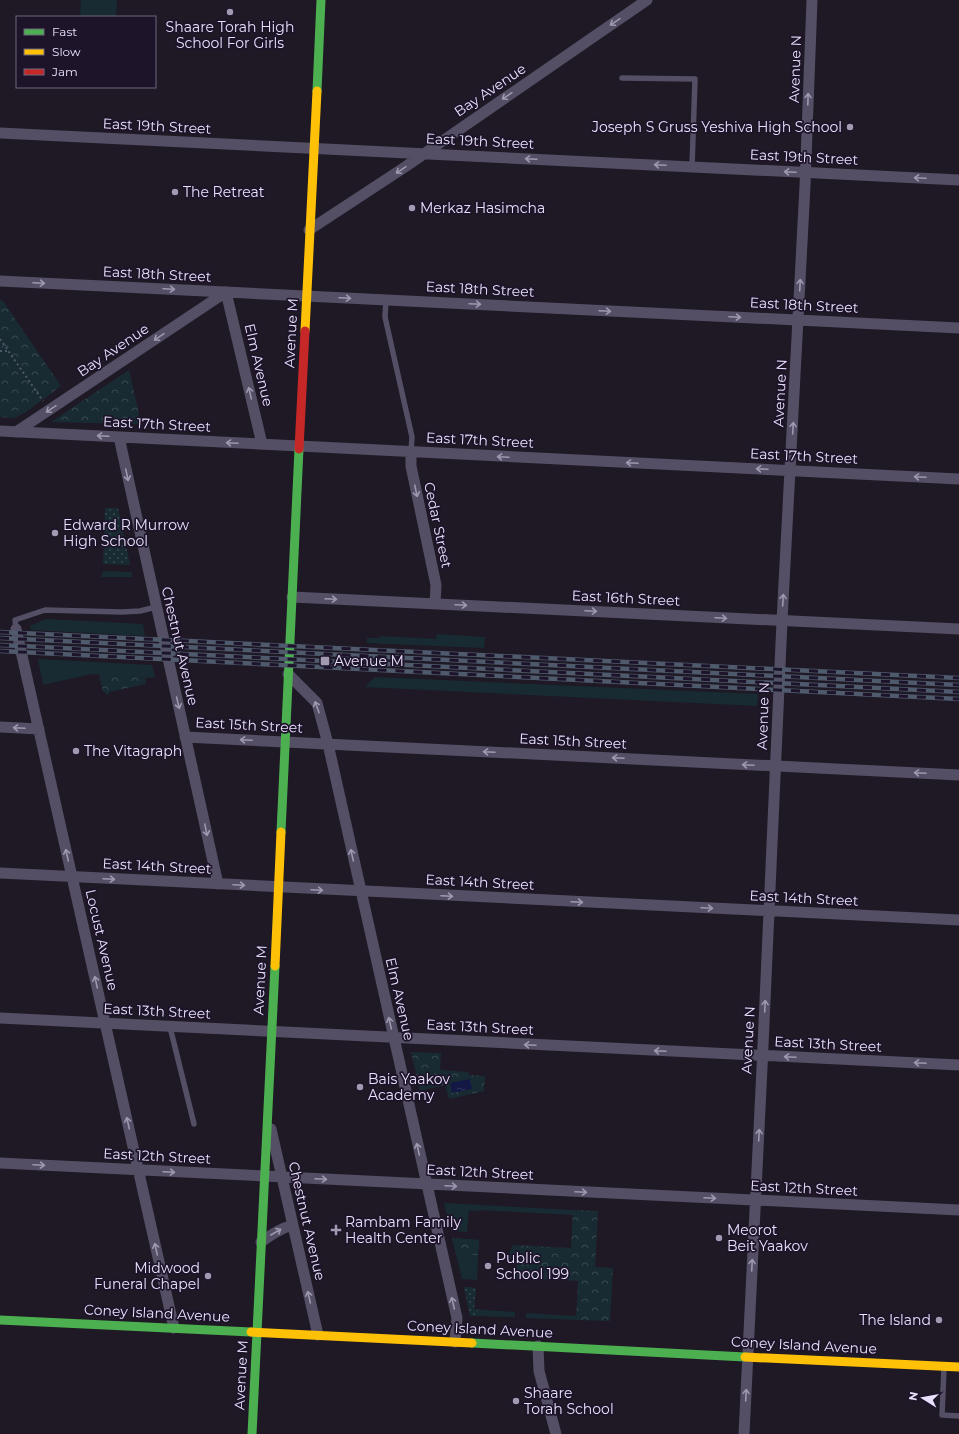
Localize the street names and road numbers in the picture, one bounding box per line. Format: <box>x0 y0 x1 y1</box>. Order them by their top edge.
street label: Avenue N <box>785 35 805 103</box>
street label: Bay Avenue <box>451 59 529 121</box>
street label: East 19th Street <box>102 114 212 138</box>
street label: East 19th Street <box>425 129 535 153</box>
street label: East 19th Street <box>749 145 859 169</box>
street label: East 18th Street <box>102 262 212 286</box>
street label: East 18th Street <box>425 277 535 301</box>
street label: East 18th Street <box>749 293 859 317</box>
street label: Avenue M <box>280 298 302 368</box>
street label: Bay Avenue <box>74 319 152 381</box>
street label: Elm Avenue <box>241 322 277 408</box>
street label: Avenue N <box>769 359 791 427</box>
street label: East 17th Street <box>103 412 212 436</box>
street label: East 17th Street <box>426 428 535 452</box>
street label: East 17th Street <box>750 444 859 468</box>
street label: Cedar Street <box>420 480 456 570</box>
street label: Chestnut Avenue <box>158 585 202 707</box>
street label: East 16th Street <box>571 586 681 610</box>
street label: Avenue N <box>753 682 773 750</box>
street label: East 15th Street <box>195 713 304 737</box>
street label: East 15th Street <box>519 729 628 753</box>
street label: East 14th Street <box>102 854 212 878</box>
street label: East 14th Street <box>425 870 535 894</box>
street label: East 14th Street <box>749 886 859 910</box>
street label: Locust Avenue <box>82 888 122 992</box>
street label: Avenue M <box>249 945 271 1015</box>
street label: Elm Avenue <box>382 956 418 1042</box>
street label: East 13th Street <box>103 999 212 1023</box>
street label: Avenue N <box>737 1006 759 1074</box>
street label: East 13th Street <box>426 1015 535 1039</box>
street label: East 13th Street <box>774 1032 883 1056</box>
street label: East 12th Street <box>103 1144 212 1168</box>
street label: Chestnut Avenue <box>285 1160 329 1282</box>
street label: East 12th Street <box>426 1160 535 1184</box>
street label: East 12th Street <box>750 1176 859 1200</box>
street label: Coney Island Avenue <box>84 1300 230 1326</box>
street label: Coney Island Avenue <box>407 1316 553 1342</box>
street label: Coney Island Avenue <box>731 1332 877 1358</box>
street label: Avenue M <box>230 1340 252 1410</box>

